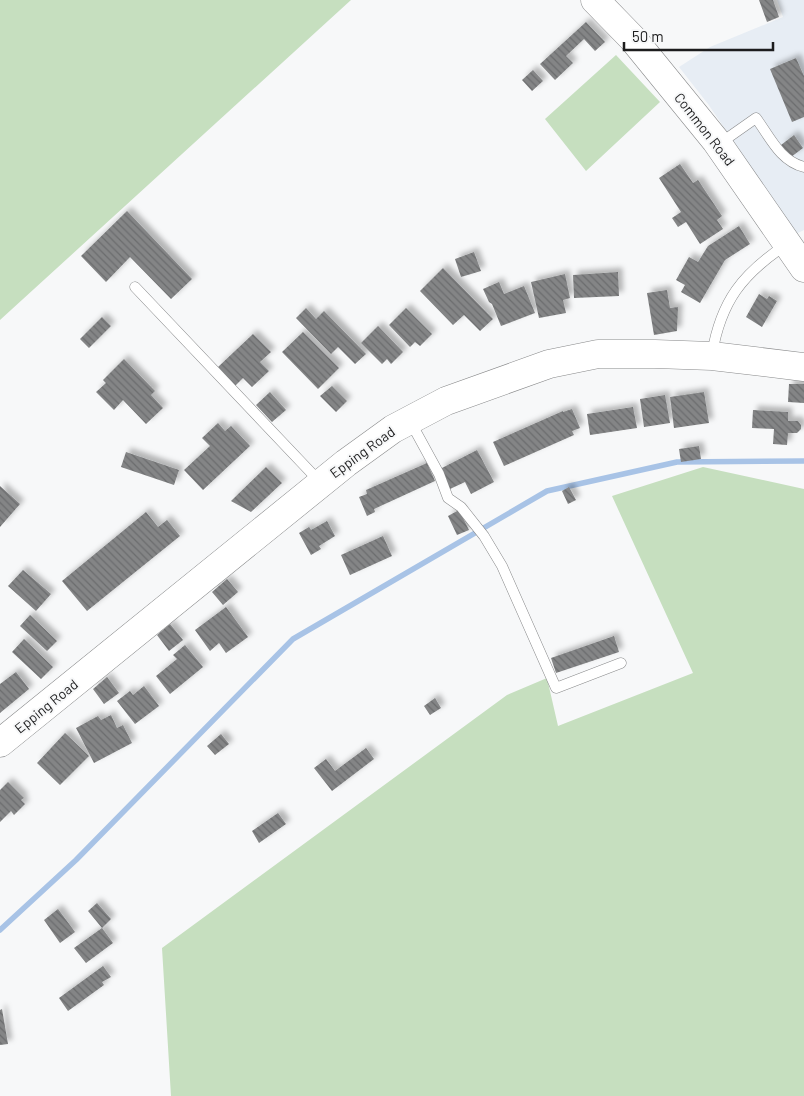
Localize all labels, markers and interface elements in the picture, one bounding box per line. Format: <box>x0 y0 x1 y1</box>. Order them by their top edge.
scale bar <box>624 20 773 52</box>
text: 50 m <box>632 27 664 45</box>
street label: Common Road <box>671 89 739 169</box>
street label: Epping Road <box>326 423 398 481</box>
street label: Epping Road <box>11 675 81 737</box>

